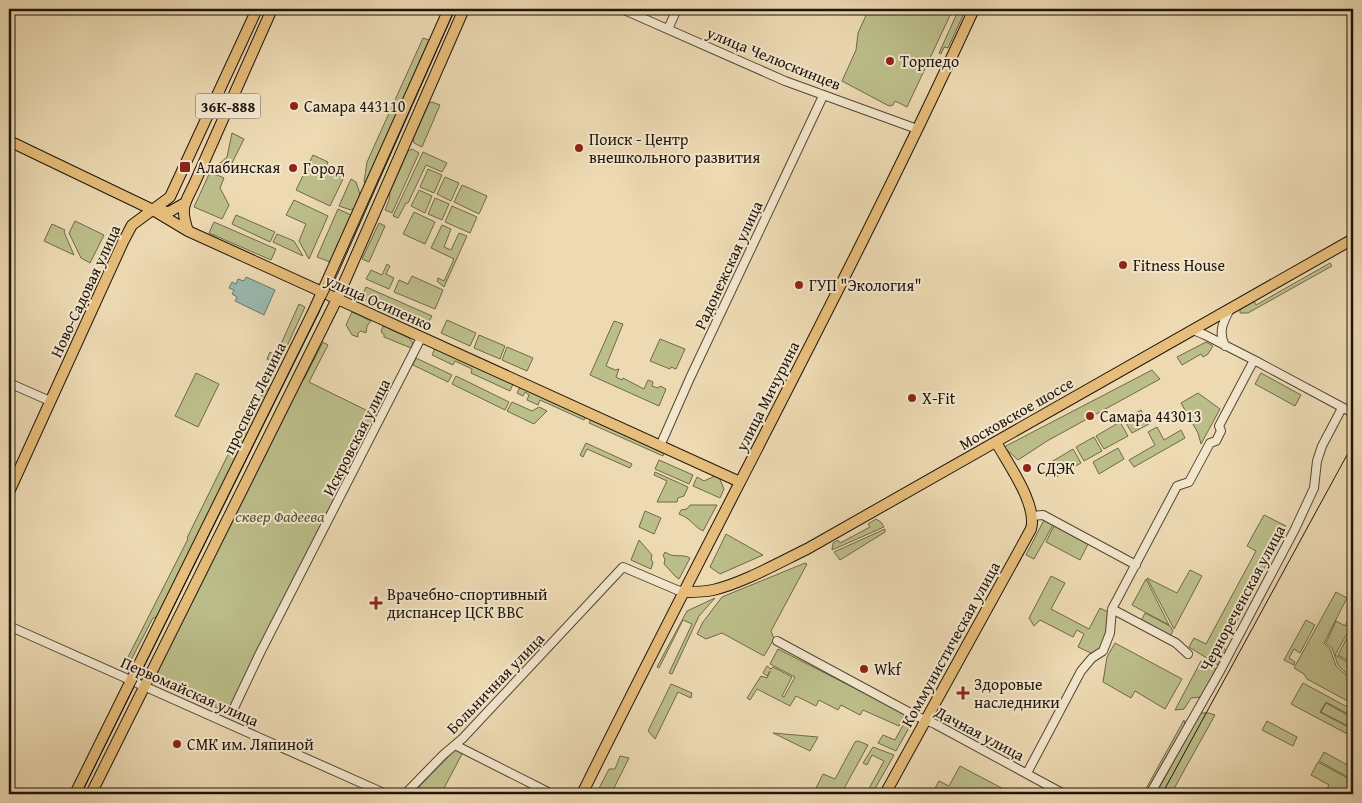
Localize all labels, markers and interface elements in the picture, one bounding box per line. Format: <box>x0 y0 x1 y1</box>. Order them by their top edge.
street label: улица Челюскинцев <box>702 20 845 96</box>
place label: Торпедо <box>900 49 959 73</box>
marker: Торпедо <box>884 55 896 67</box>
road number: 36К-888 <box>196 94 260 118</box>
place label: Самара 443110 <box>304 94 406 118</box>
marker: Самара 443110 <box>288 100 300 112</box>
place label: Поиск - Центр внешкольного развития <box>589 127 760 169</box>
marker: Поиск - Центр внешкольного развития <box>573 142 585 154</box>
place label: Алабинская <box>196 155 280 179</box>
place label: Город <box>303 156 345 180</box>
marker: Алабинская <box>178 160 192 174</box>
marker: Город <box>287 162 299 174</box>
street label: Радонежская улица <box>688 196 769 333</box>
street label: Ново-Садовая улица <box>44 220 126 361</box>
place label: Fitness House <box>1133 253 1225 277</box>
marker: Fitness House <box>1117 259 1129 271</box>
street label: улица Осипенко <box>320 267 437 336</box>
place label: ГУП "Экология" <box>809 273 921 297</box>
marker: ГУП "Экология" <box>793 279 805 291</box>
street label: проспект Ленина <box>216 337 292 458</box>
street label: улица Мичурина <box>728 337 805 456</box>
street label: Московское шоссе <box>954 370 1078 456</box>
street label: Искровская улица <box>316 374 396 500</box>
place label: X-Fit <box>922 386 956 410</box>
marker: X-Fit <box>906 392 918 404</box>
place label: Самара 443013 <box>1100 404 1201 428</box>
marker: Самара 443013 <box>1084 410 1096 422</box>
place label: СДЭК <box>1037 456 1075 480</box>
marker: СДЭК <box>1021 462 1033 474</box>
park label: сквер Фадеева <box>235 504 325 528</box>
street label: Чернореченская улица <box>1193 520 1291 675</box>
street label: Коммунистическая улица <box>894 556 1006 731</box>
place label: Врачебно-спортивный диспансер ЦСК ВВС <box>387 582 548 624</box>
marker: Врачебно-спортивный диспансер ЦСК ВВС <box>369 596 383 610</box>
street label: Больничная улица <box>440 627 550 739</box>
street label: Первомайская улица <box>117 650 263 732</box>
place label: Wkf <box>874 657 903 681</box>
marker: Wkf <box>858 663 870 675</box>
place label: Здоровые наследники <box>974 672 1060 714</box>
marker: Здоровые наследники <box>956 686 970 700</box>
street label: Дачная улица <box>930 699 1029 767</box>
place label: СМК им. Ляпиной <box>187 732 314 756</box>
marker: СМК им. Ляпиной <box>171 738 183 750</box>

